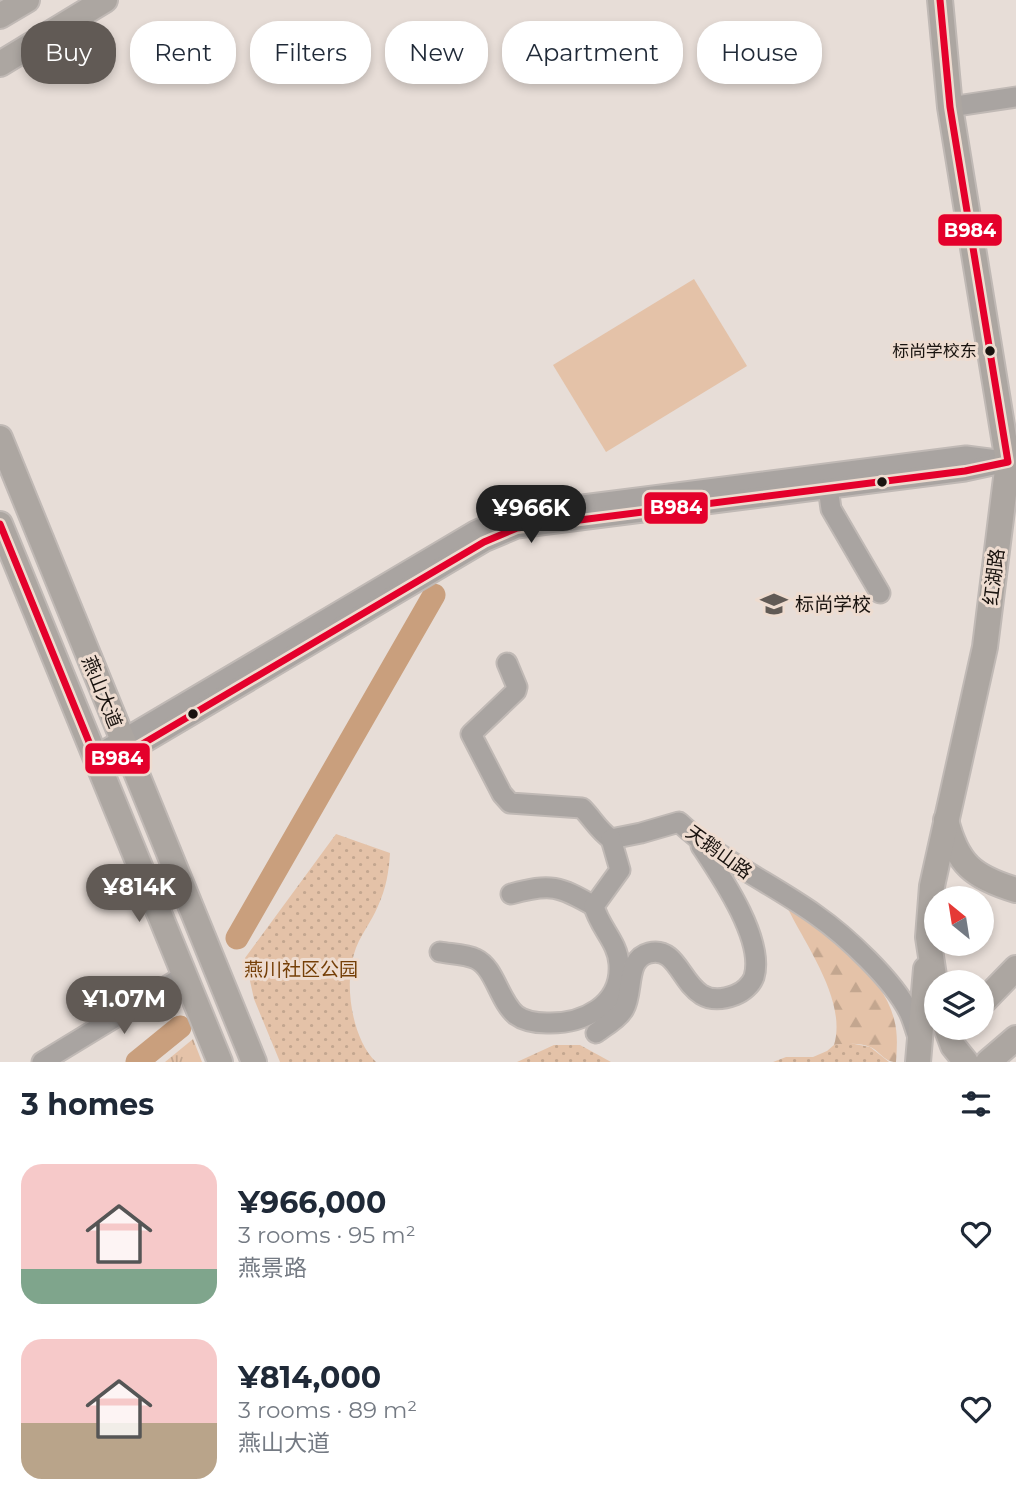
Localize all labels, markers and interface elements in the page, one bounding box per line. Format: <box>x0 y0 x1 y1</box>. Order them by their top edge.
chip: Buy <box>21 21 116 84</box>
chip: Rent <box>130 21 236 84</box>
chip: Filters <box>250 21 371 84</box>
chip: New <box>385 21 488 84</box>
chip: Apartment <box>502 21 683 84</box>
chip: House <box>697 21 822 84</box>
line badge: B984 <box>937 213 1003 247</box>
text: B984 <box>944 219 996 242</box>
place label: 标尚学校东 <box>892 341 977 361</box>
marker: 标尚学校东 <box>983 344 997 358</box>
unlabelled marker <box>875 475 889 489</box>
pin: ¥966K <box>482 486 580 545</box>
line badge: B984 <box>643 491 709 525</box>
text: ¥966K <box>492 494 570 522</box>
text: B984 <box>650 496 702 519</box>
street label: 红湖路 <box>979 547 1009 607</box>
school or university icon: 标尚学校 <box>759 589 789 619</box>
place label: 标尚学校 <box>795 593 871 616</box>
street label: 燕山大道 <box>77 652 127 732</box>
unlabelled marker <box>186 707 200 721</box>
line badge: B984 <box>84 742 151 775</box>
text: B984 <box>91 747 143 770</box>
street label: 天鹅山路 <box>681 820 757 884</box>
pin: ¥814K <box>90 864 188 924</box>
text: ¥814K <box>102 873 176 901</box>
north arrow <box>924 886 994 956</box>
map controls <box>924 886 994 1040</box>
park label: 燕川社区公园 <box>244 958 358 981</box>
button: layers <box>924 970 994 1040</box>
pin: ¥1.07M <box>67 976 181 1036</box>
text: ¥1.07M <box>82 985 166 1013</box>
icon: filters <box>957 1085 995 1123</box>
text: 3 homes <box>21 1086 154 1123</box>
text: ¥966,000 <box>238 1184 386 1221</box>
icon: home <box>77 1192 161 1276</box>
icon: heart <box>957 1215 995 1253</box>
text: 3 rooms · 95 m² <box>238 1221 416 1249</box>
text: 燕景路 <box>238 1254 307 1282</box>
text: ¥814,000 <box>238 1359 381 1396</box>
icon: home <box>77 1367 161 1451</box>
icon: heart <box>957 1390 995 1428</box>
text: 3 rooms · 89 m² <box>238 1396 417 1424</box>
text: 燕山大道 <box>238 1429 330 1457</box>

